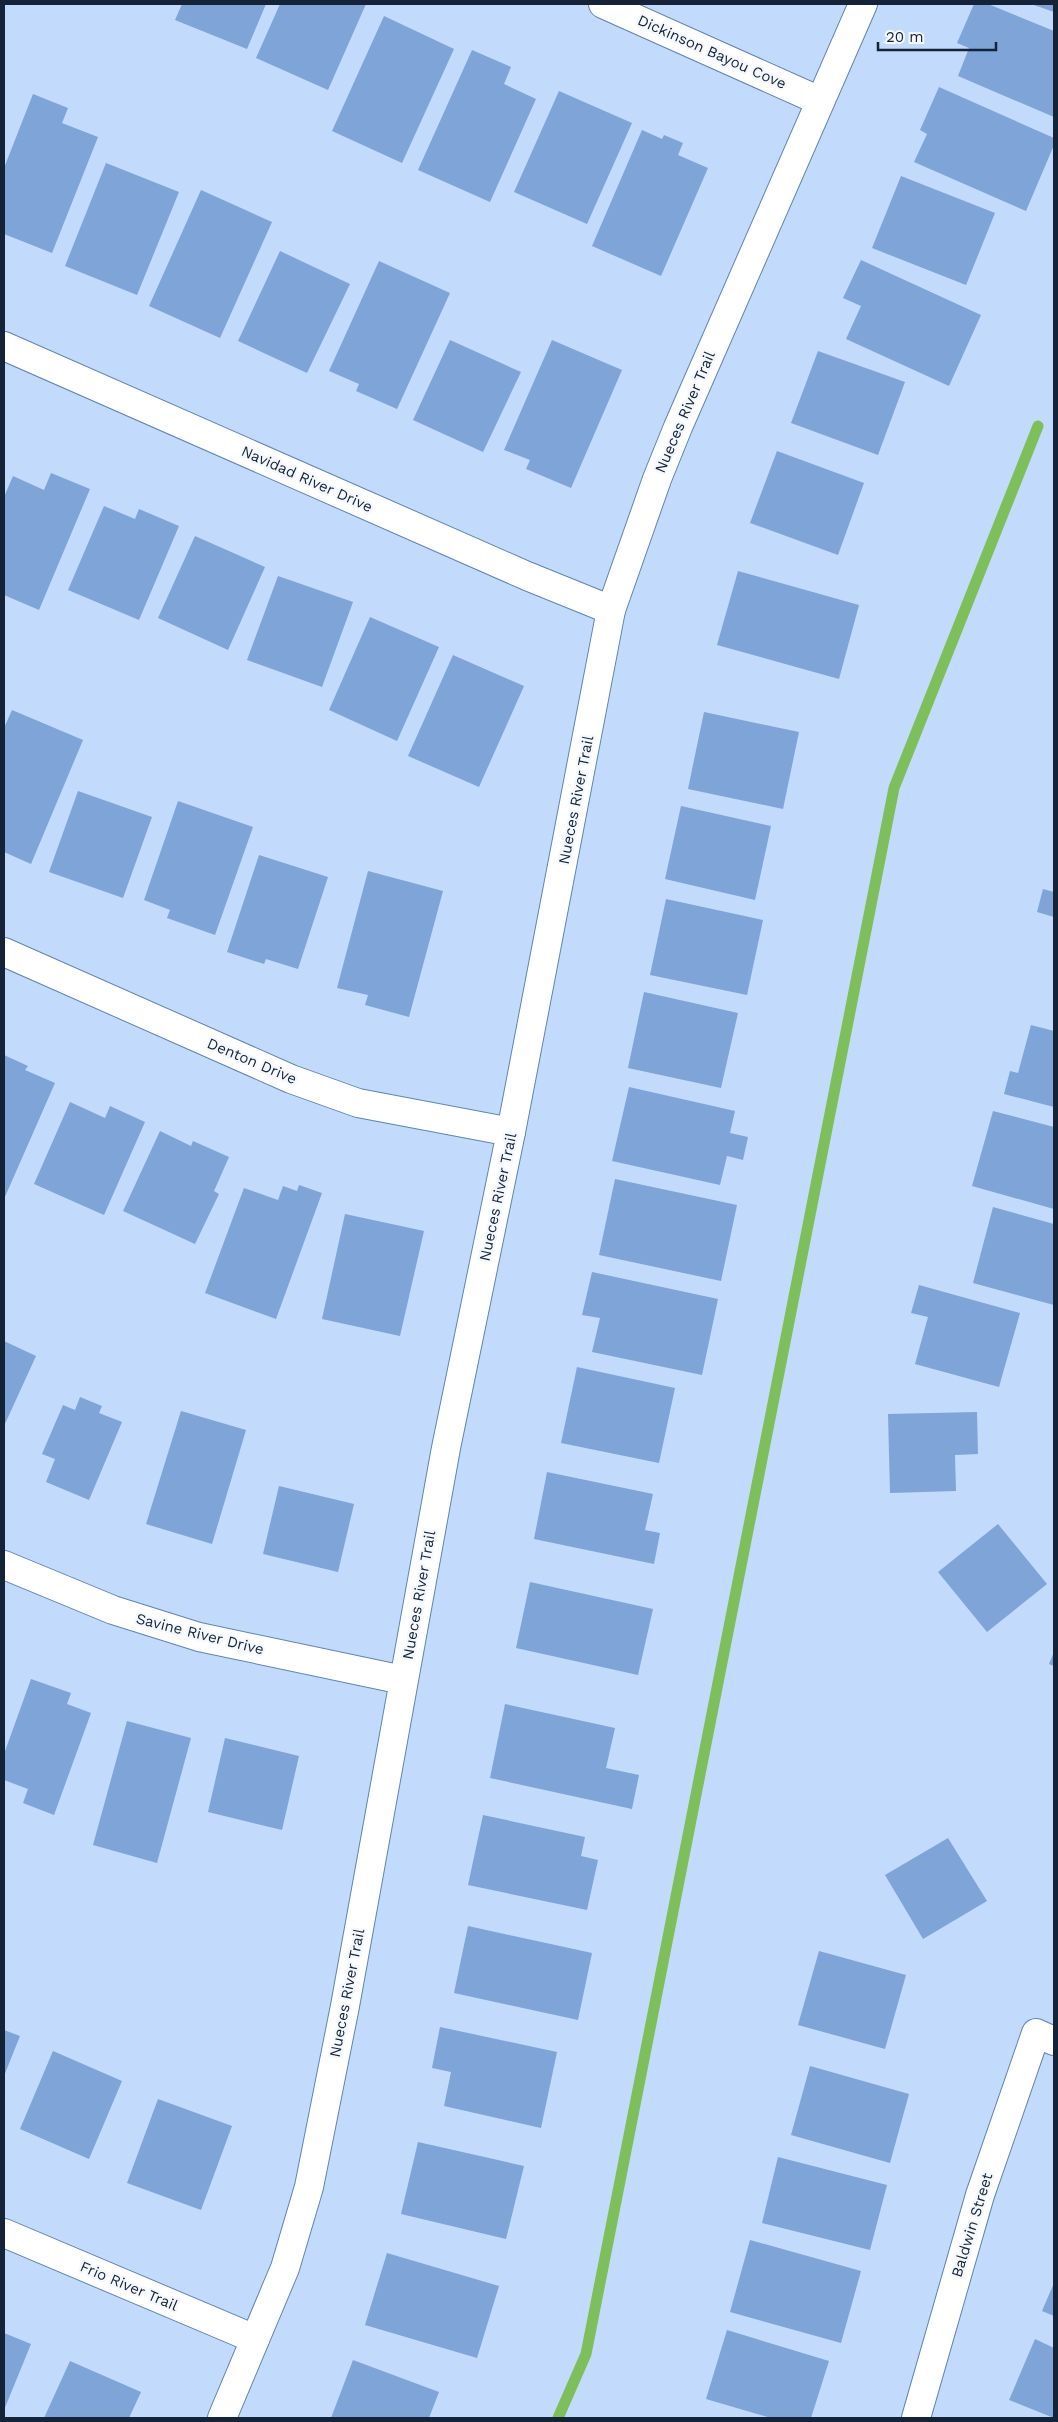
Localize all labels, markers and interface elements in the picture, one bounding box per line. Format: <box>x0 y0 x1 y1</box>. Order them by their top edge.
street label: Dickinson Bayou Cove <box>635 11 789 93</box>
scale bar <box>878 20 996 52</box>
text: 20 m <box>886 28 924 46</box>
street label: Nueces River Trail <box>651 348 719 476</box>
street label: Navidad River Drive <box>239 442 375 516</box>
street label: Nueces River Trail <box>555 734 597 866</box>
street label: Denton Drive <box>204 1034 300 1088</box>
street label: Nueces River Trail <box>476 1131 520 1263</box>
street label: Nueces River Trail <box>399 1529 439 1661</box>
street label: Savine River Drive <box>134 1609 266 1659</box>
street label: Nueces River Trail <box>326 1927 368 2059</box>
street label: Baldwin Street <box>948 2170 997 2279</box>
street label: Frio River Trail <box>77 2257 181 2315</box>

